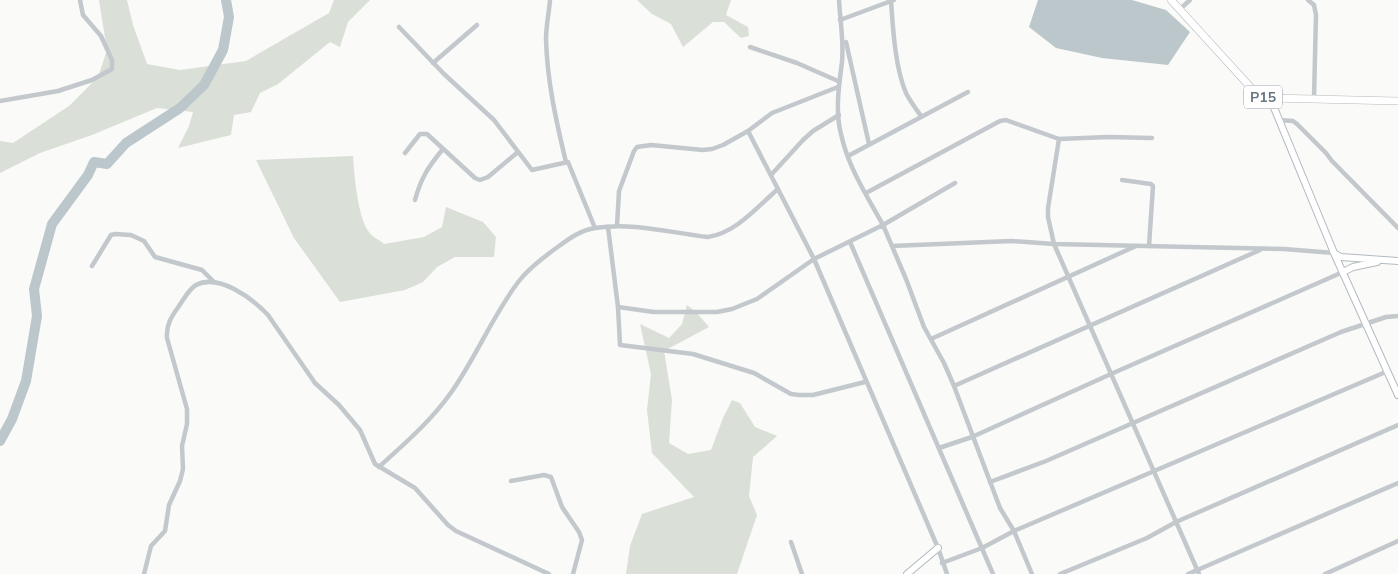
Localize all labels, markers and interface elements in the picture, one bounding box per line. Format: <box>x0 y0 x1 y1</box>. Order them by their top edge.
road number: P15 <box>1244 85 1282 108</box>

